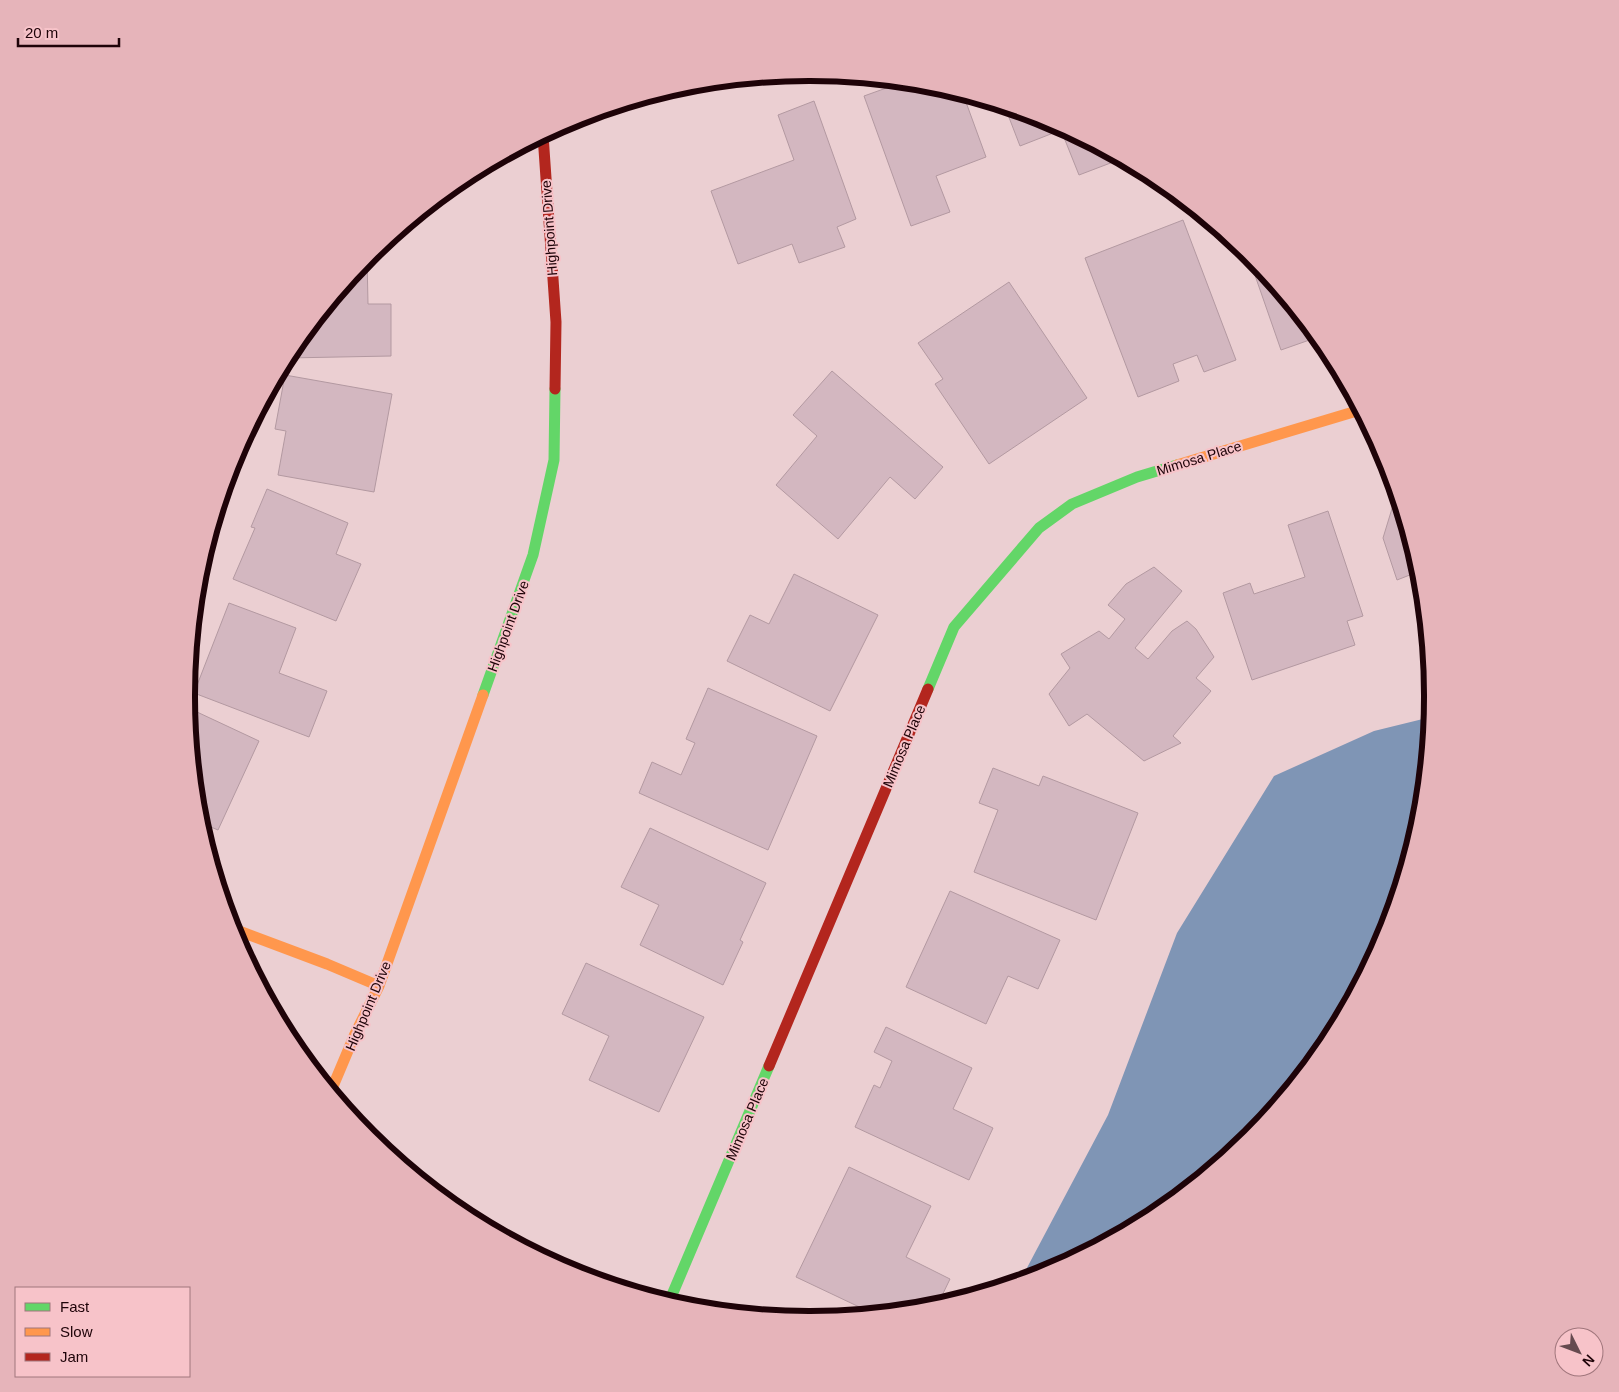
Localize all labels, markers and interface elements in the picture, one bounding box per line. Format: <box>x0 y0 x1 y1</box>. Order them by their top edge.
scale bar <box>18 15 119 47</box>
text: 20 m <box>25 24 58 41</box>
street label: Highpoint Drive <box>538 179 560 276</box>
street label: Mimosa Place <box>1155 437 1244 479</box>
street label: Highpoint Drive <box>484 578 532 674</box>
street label: Mimosa Place <box>879 702 929 790</box>
street label: Highpoint Drive <box>342 959 394 1053</box>
street label: Mimosa Place <box>722 1075 772 1163</box>
legend <box>15 1287 190 1377</box>
text: Fast <box>60 1298 90 1315</box>
text: Slow <box>60 1323 93 1340</box>
north arrow <box>1554 1327 1604 1377</box>
text: Jam <box>60 1348 88 1365</box>
text: N <box>1579 1352 1598 1370</box>

